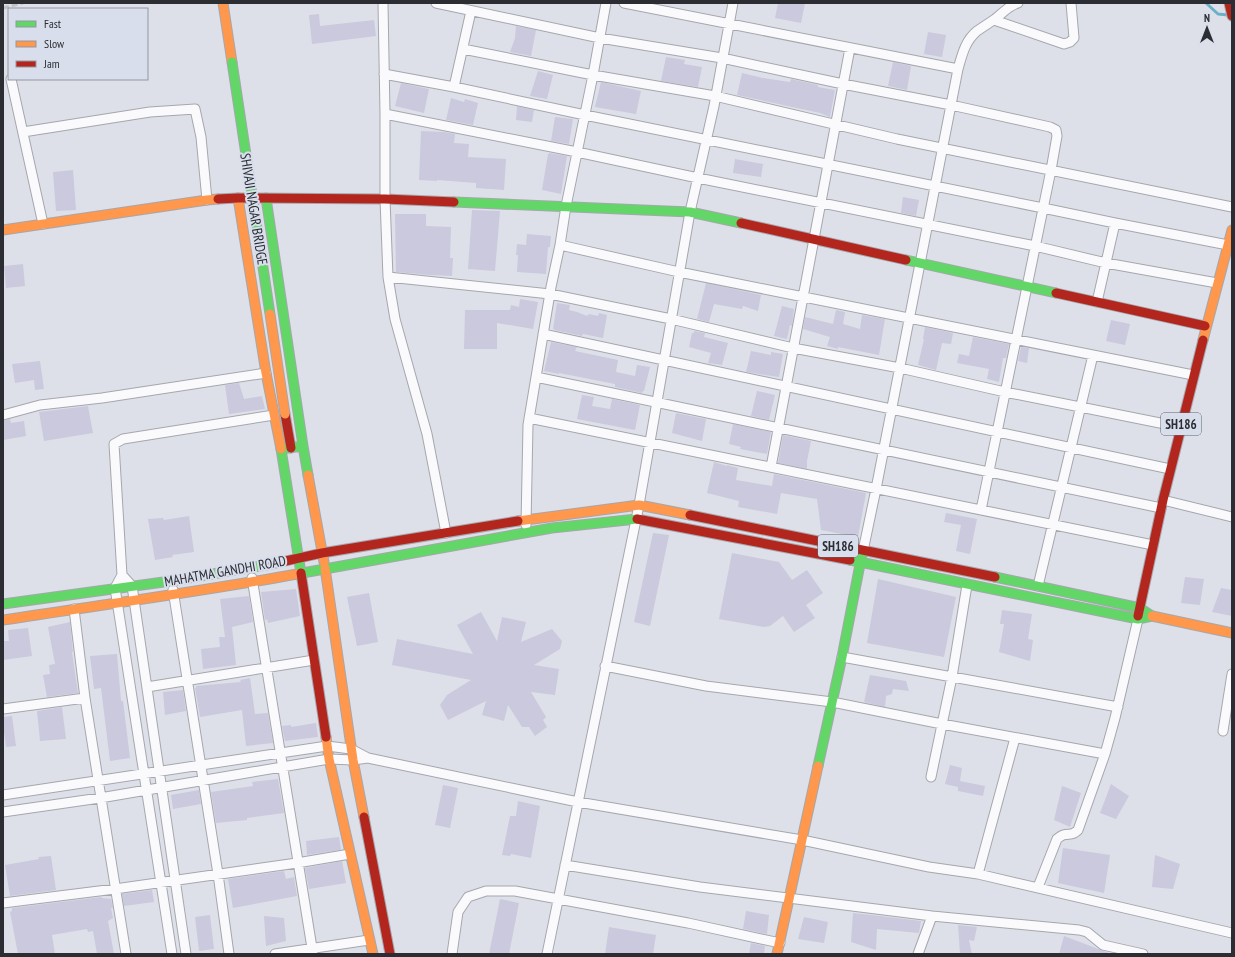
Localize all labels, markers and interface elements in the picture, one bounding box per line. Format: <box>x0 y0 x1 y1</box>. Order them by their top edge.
legend <box>8 8 148 80</box>
north arrow <box>1187 8 1227 48</box>
text: N <box>1204 11 1210 25</box>
text: Fast <box>44 16 62 31</box>
text: Slow <box>44 36 65 51</box>
text: Jam <box>43 56 60 71</box>
street label: SHIVAJI NAGAR BRIDGE <box>236 152 272 266</box>
road number: SH186 <box>1161 413 1201 435</box>
road number: SH186 <box>818 535 858 557</box>
street label: MAHATMA GANDHI ROAD <box>163 551 287 591</box>

